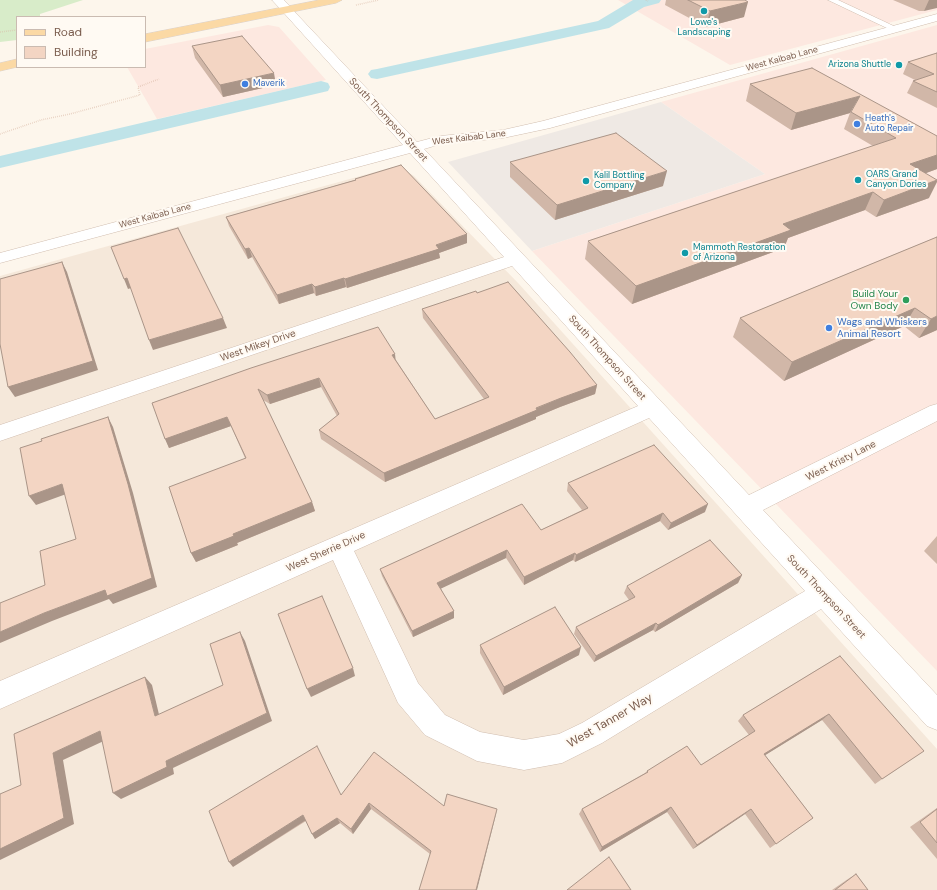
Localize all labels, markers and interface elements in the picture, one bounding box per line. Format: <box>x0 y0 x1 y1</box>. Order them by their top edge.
marker: Lowe's Landscaping <box>699 6 709 16</box>
legend <box>16 16 146 68</box>
place label: Lowe's Landscaping <box>678 18 730 39</box>
text: Road <box>54 24 82 40</box>
text: Building <box>54 44 98 60</box>
street label: West Kaibab Lane <box>745 44 819 74</box>
place label: Arizona Shuttle <box>828 60 891 70</box>
marker: Arizona Shuttle <box>894 60 904 70</box>
street label: South Thompson Street <box>346 76 430 164</box>
marker: Maverik <box>240 79 250 89</box>
place label: Maverik <box>253 79 285 89</box>
place label: Heath's Auto Repair <box>865 114 913 135</box>
marker: Heath's Auto Repair <box>852 119 862 129</box>
street label: West Kaibab Lane <box>432 128 506 148</box>
place label: OARS Grand Canyon Dories <box>866 170 927 191</box>
place label: Kalil Bottling Company <box>594 171 645 192</box>
marker: OARS Grand Canyon Dories <box>853 175 863 185</box>
marker: Kalil Bottling Company <box>581 176 591 186</box>
street label: West Kaibab Lane <box>118 201 192 231</box>
place label: Mammoth Restoration of Arizona <box>693 243 785 264</box>
marker: Mammoth Restoration of Arizona <box>680 248 690 258</box>
place label: Build Your Own Body <box>850 288 898 312</box>
marker: Build Your Own Body <box>901 295 911 305</box>
street label: South Thompson Street <box>566 313 648 403</box>
place label: Wags and Whiskers Animal Resort <box>837 316 927 340</box>
marker: Wags and Whiskers Animal Resort <box>824 323 834 333</box>
street label: West Mikey Drive <box>219 327 297 365</box>
street label: West Kristy Lane <box>804 438 878 484</box>
street label: West Sherrie Drive <box>285 529 367 575</box>
street label: South Thompson Street <box>784 553 868 641</box>
street label: West Tanner Way <box>565 691 655 751</box>

